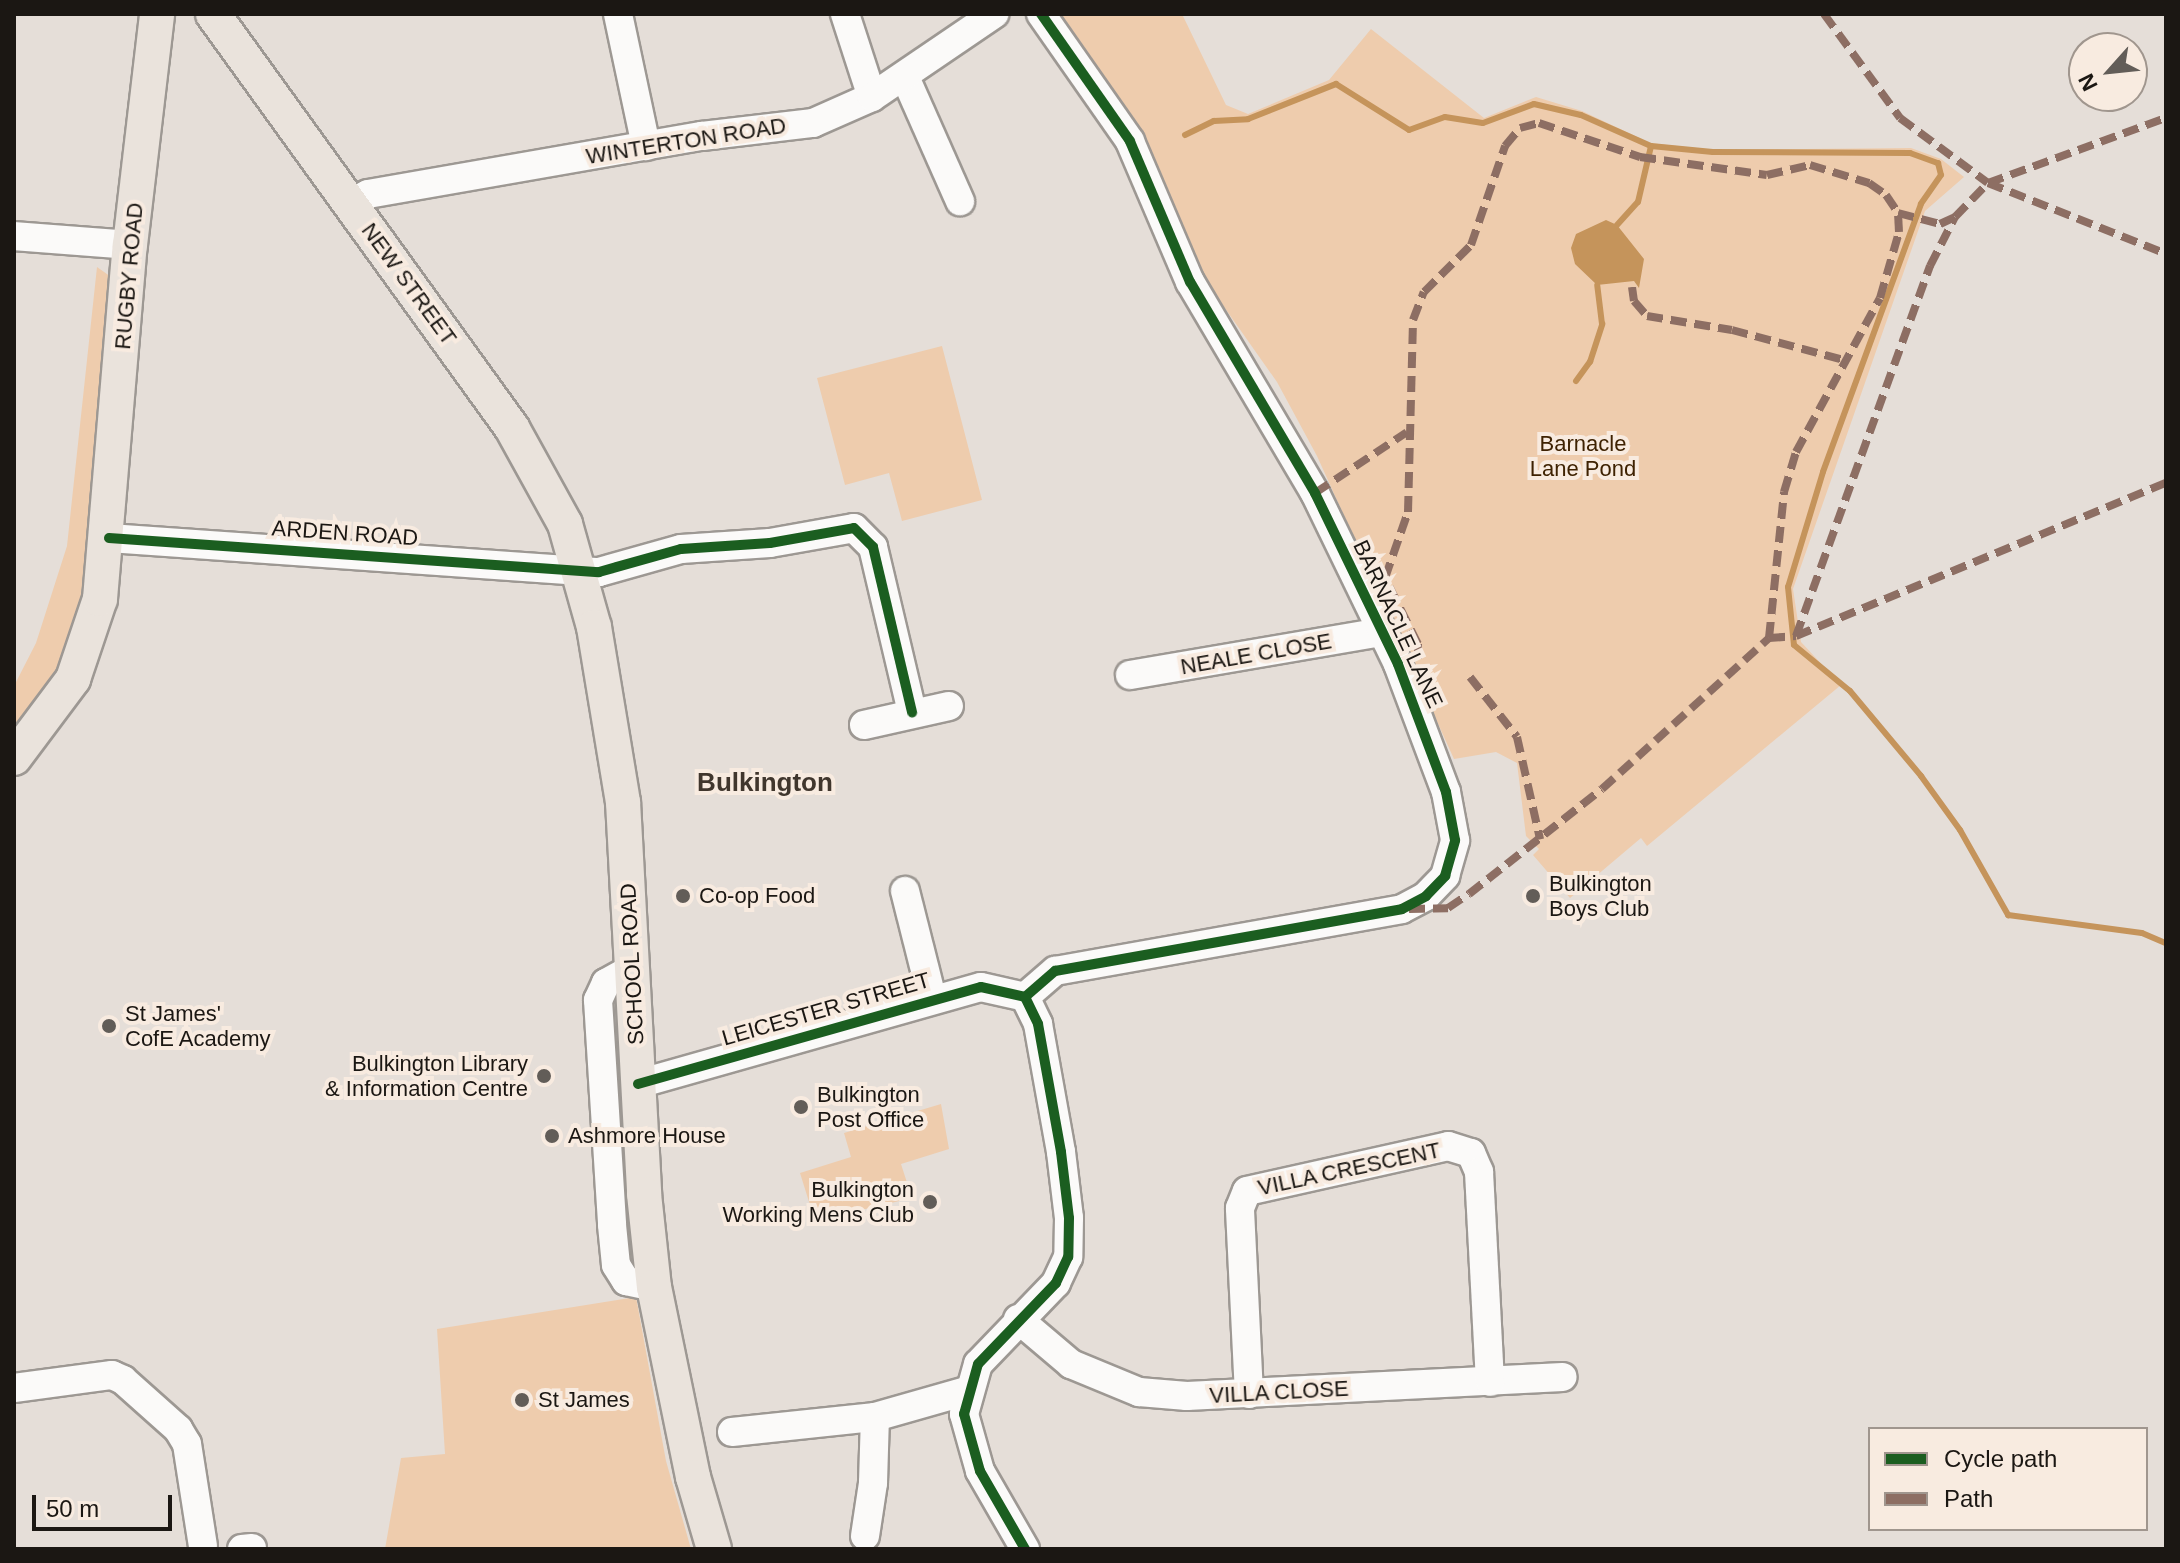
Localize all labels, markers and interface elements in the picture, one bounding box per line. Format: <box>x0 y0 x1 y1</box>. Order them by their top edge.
north arrow <box>2068 32 2148 112</box>
text: N <box>2073 69 2103 95</box>
street label: WINTERTON ROAD <box>584 112 788 170</box>
street label: RUGBY ROAD <box>109 201 149 351</box>
street label: NEW STREET <box>356 218 462 350</box>
park label: Barnacle Lane Pond <box>1530 430 1636 482</box>
street label: ARDEN ROAD <box>271 515 419 551</box>
street label: BARNACLE LANE <box>1348 536 1448 712</box>
street label: NEALE CLOSE <box>1178 628 1334 680</box>
district label: Bulkington <box>697 767 833 799</box>
place label: Bulkington Boys Club <box>1549 870 1652 922</box>
street label: SCHOOL ROAD <box>615 882 649 1046</box>
place label: Co-op Food <box>699 883 815 909</box>
marker: Co-op Food <box>674 887 692 905</box>
marker: Bulkington Boys Club <box>1524 887 1542 905</box>
street label: LEICESTER STREET <box>719 967 933 1051</box>
place label: St James' CofE Academy <box>125 1000 272 1052</box>
marker: St James' CofE Academy <box>100 1017 118 1035</box>
place label: Bulkington Library & Information Centre <box>325 1050 528 1102</box>
marker: Bulkington Library & Information Centre <box>535 1067 553 1085</box>
place label: Bulkington Post Office <box>817 1081 924 1132</box>
marker: Bulkington Post Office <box>792 1098 810 1116</box>
place label: Ashmore House <box>568 1123 726 1149</box>
marker: Ashmore House <box>543 1127 561 1145</box>
street label: VILLA CRESCENT <box>1255 1137 1443 1201</box>
place label: Bulkington Working Mens Club <box>722 1176 914 1228</box>
marker: Bulkington Working Mens Club <box>921 1193 939 1211</box>
street label: VILLA CLOSE <box>1208 1375 1350 1409</box>
place label: St James <box>538 1387 630 1413</box>
marker: St James <box>513 1391 531 1409</box>
legend <box>1868 1427 2148 1531</box>
text: Cycle path <box>1944 1445 2057 1472</box>
scale bar <box>36 1479 176 1529</box>
text: Path <box>1944 1485 1993 1512</box>
text: 50 m <box>46 1495 99 1522</box>

